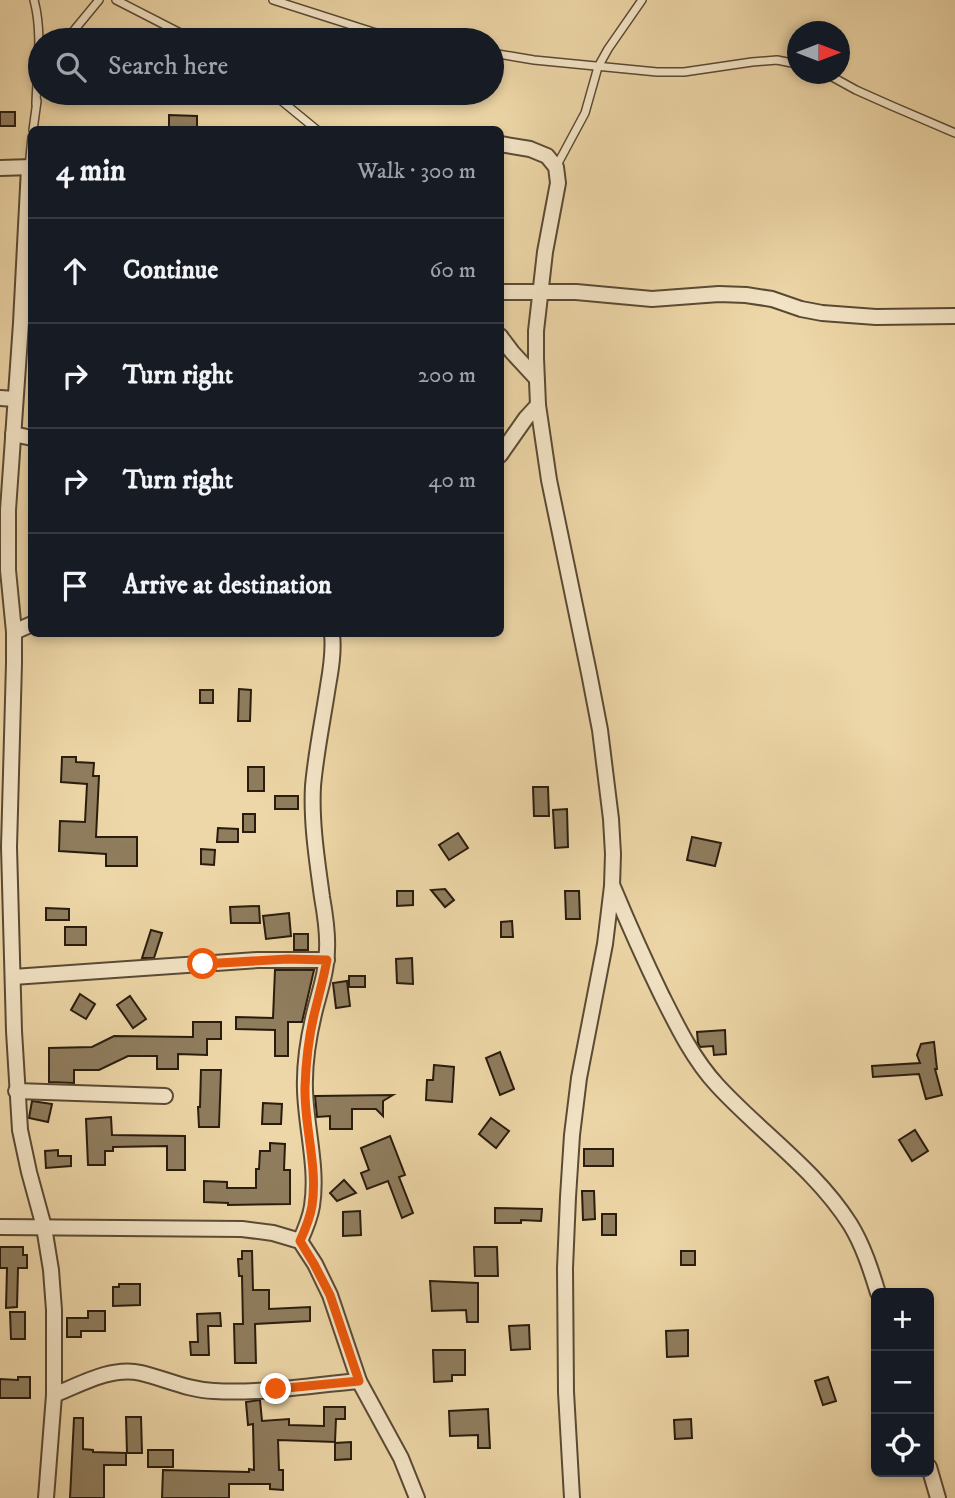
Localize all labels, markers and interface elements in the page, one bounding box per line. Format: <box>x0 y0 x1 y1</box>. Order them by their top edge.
north arrow <box>787 21 850 84</box>
search box <box>28 28 504 105</box>
icon: search <box>52 48 90 86</box>
text: Search here <box>108 50 228 83</box>
text: 4 min <box>56 153 126 190</box>
text: Walk · 300 m <box>357 157 476 186</box>
icon: ahead <box>56 252 94 290</box>
text: Continue <box>123 254 218 287</box>
text: 60 m <box>429 256 476 285</box>
icon: right <box>56 357 94 395</box>
text: Turn right <box>123 359 233 392</box>
text: 200 m <box>418 361 476 390</box>
icon: right <box>56 462 94 500</box>
text: Turn right <box>123 464 233 497</box>
text: 40 m <box>428 466 476 495</box>
icon: arrive <box>56 567 94 605</box>
text: Arrive at destination <box>123 569 332 602</box>
route start <box>187 948 218 979</box>
map controls <box>871 1288 934 1477</box>
button: + <box>871 1288 934 1351</box>
button: − <box>871 1351 934 1414</box>
route end <box>260 1373 291 1404</box>
button: locate <box>871 1414 934 1477</box>

